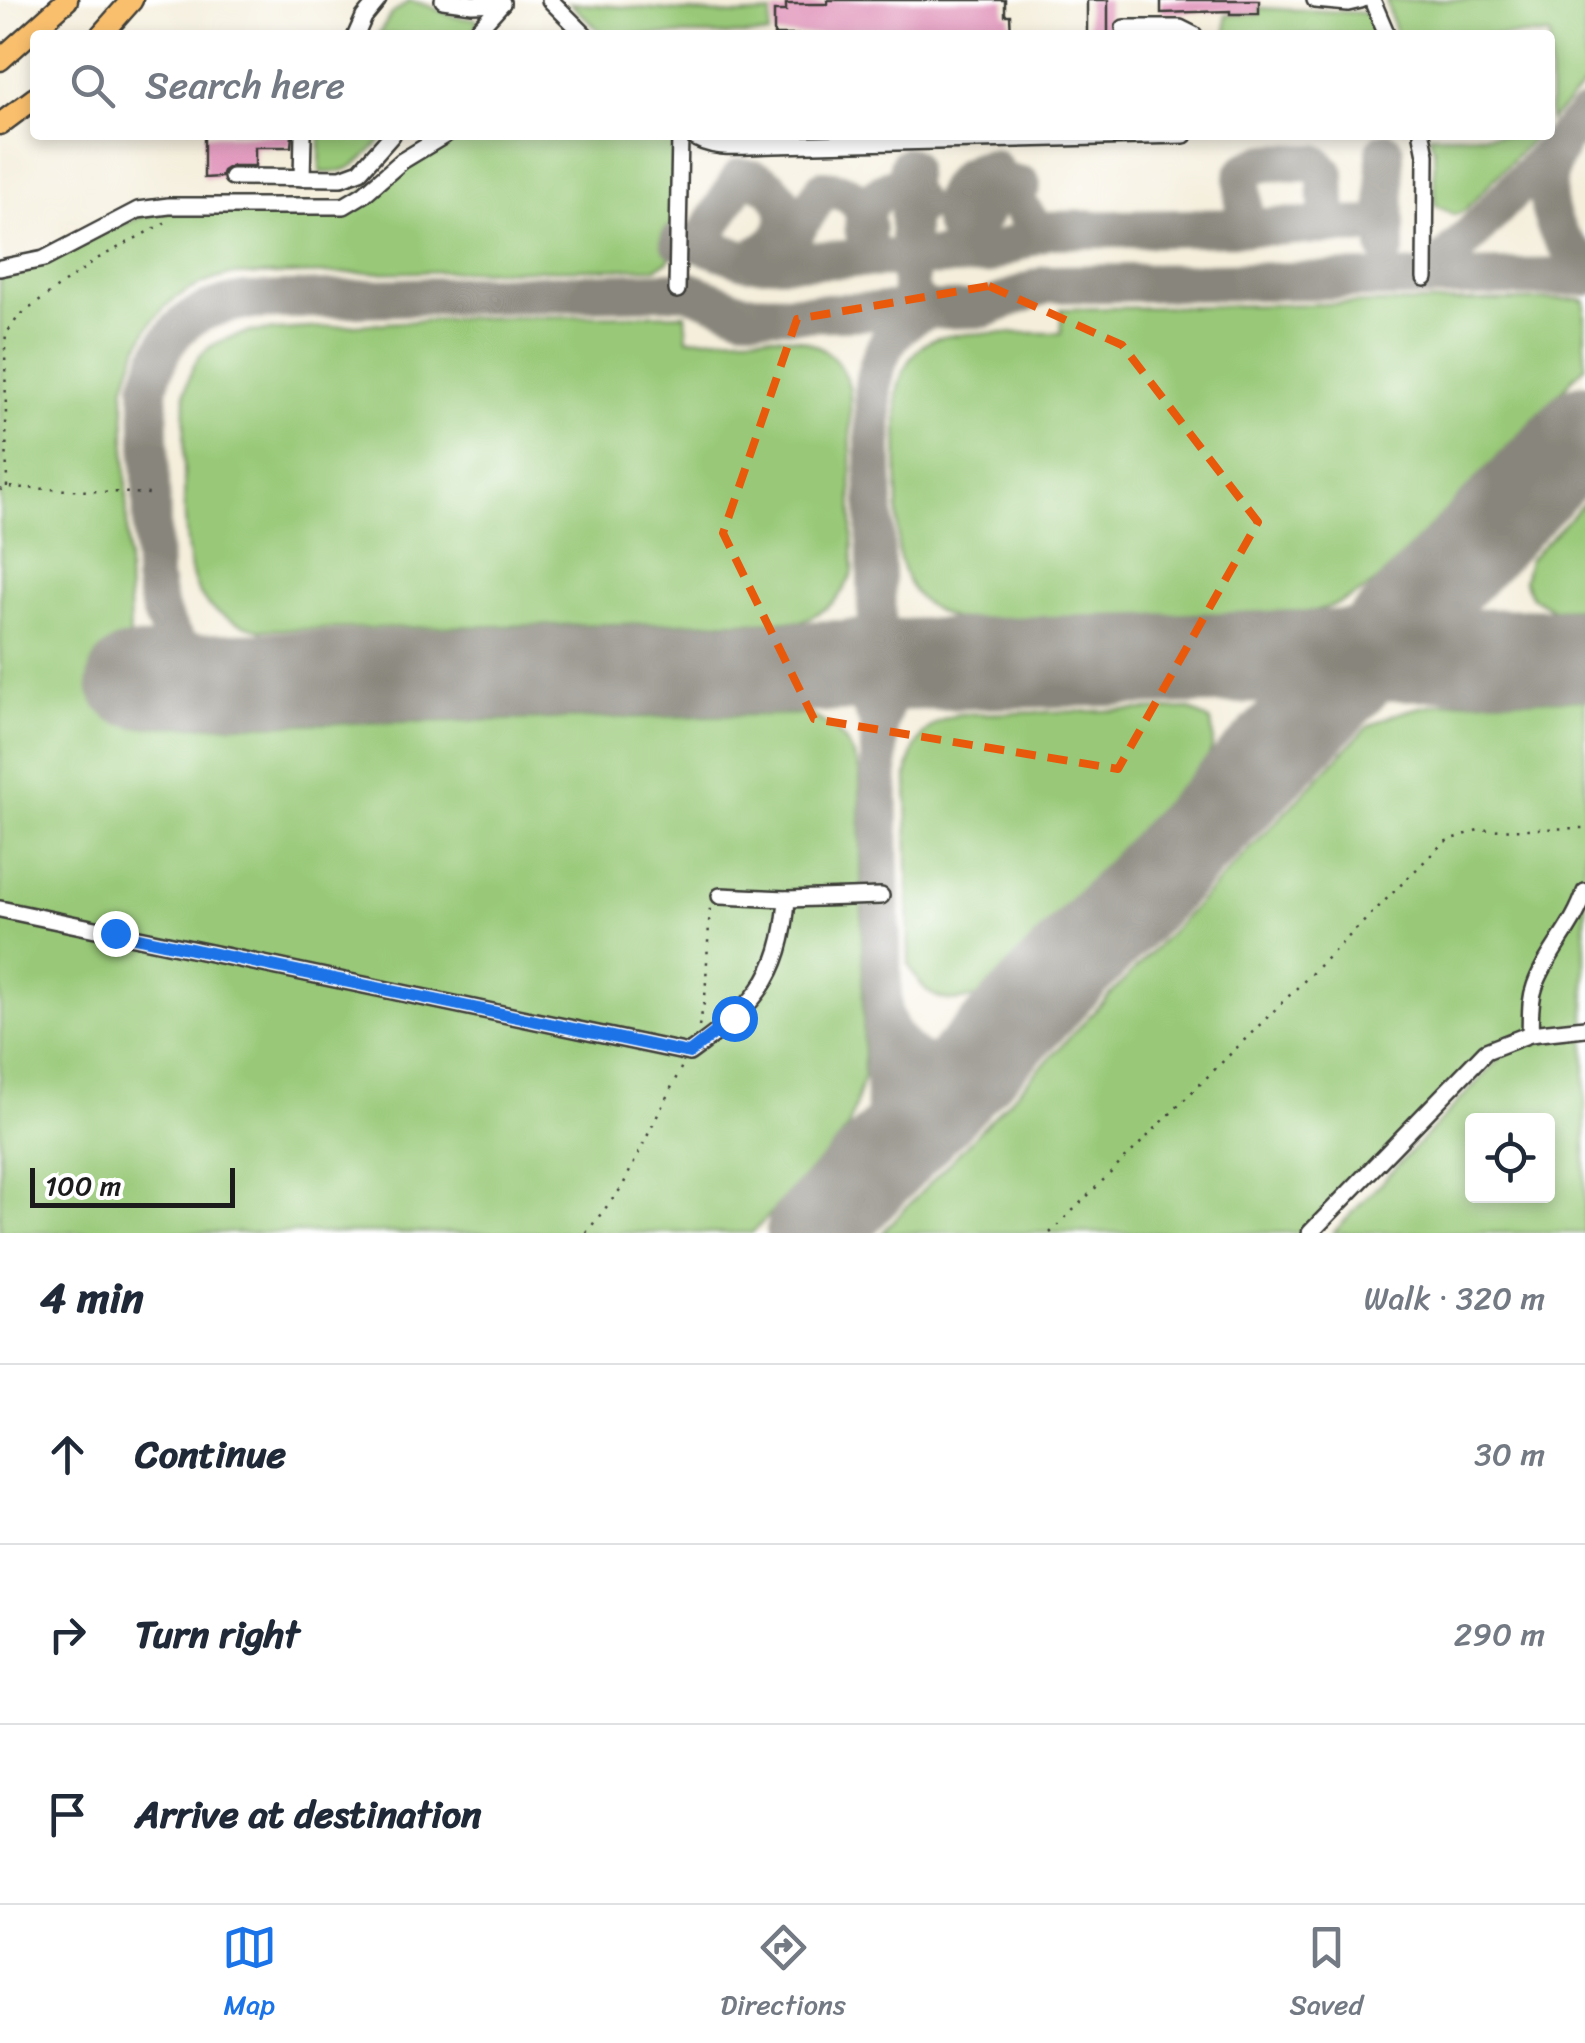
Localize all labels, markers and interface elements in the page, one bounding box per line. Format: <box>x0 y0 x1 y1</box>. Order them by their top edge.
search box <box>30 30 1555 140</box>
text: Search here <box>145 52 345 119</box>
icon: search <box>65 58 120 113</box>
route end <box>93 911 139 957</box>
route start <box>712 996 758 1042</box>
map controls <box>1465 1113 1555 1203</box>
button: locate <box>1465 1113 1555 1203</box>
text: 100 m <box>45 1161 121 1210</box>
scale bar <box>30 1163 235 1208</box>
text: 4 min <box>40 1261 144 1335</box>
text: Walk · 320 m <box>1364 1270 1545 1327</box>
text: Continue <box>135 1421 286 1488</box>
text: 30 m <box>1474 1426 1545 1483</box>
icon: ahead <box>40 1427 95 1482</box>
text: Turn right <box>135 1601 300 1668</box>
text: 290 m <box>1454 1606 1545 1663</box>
icon: right <box>40 1607 95 1662</box>
text: Arrive at destination <box>135 1781 482 1848</box>
icon: arrive <box>40 1787 95 1842</box>
tab: Map <box>222 1920 277 2029</box>
tab: Directions <box>720 1920 846 2029</box>
tab: Saved <box>1289 1920 1363 2029</box>

